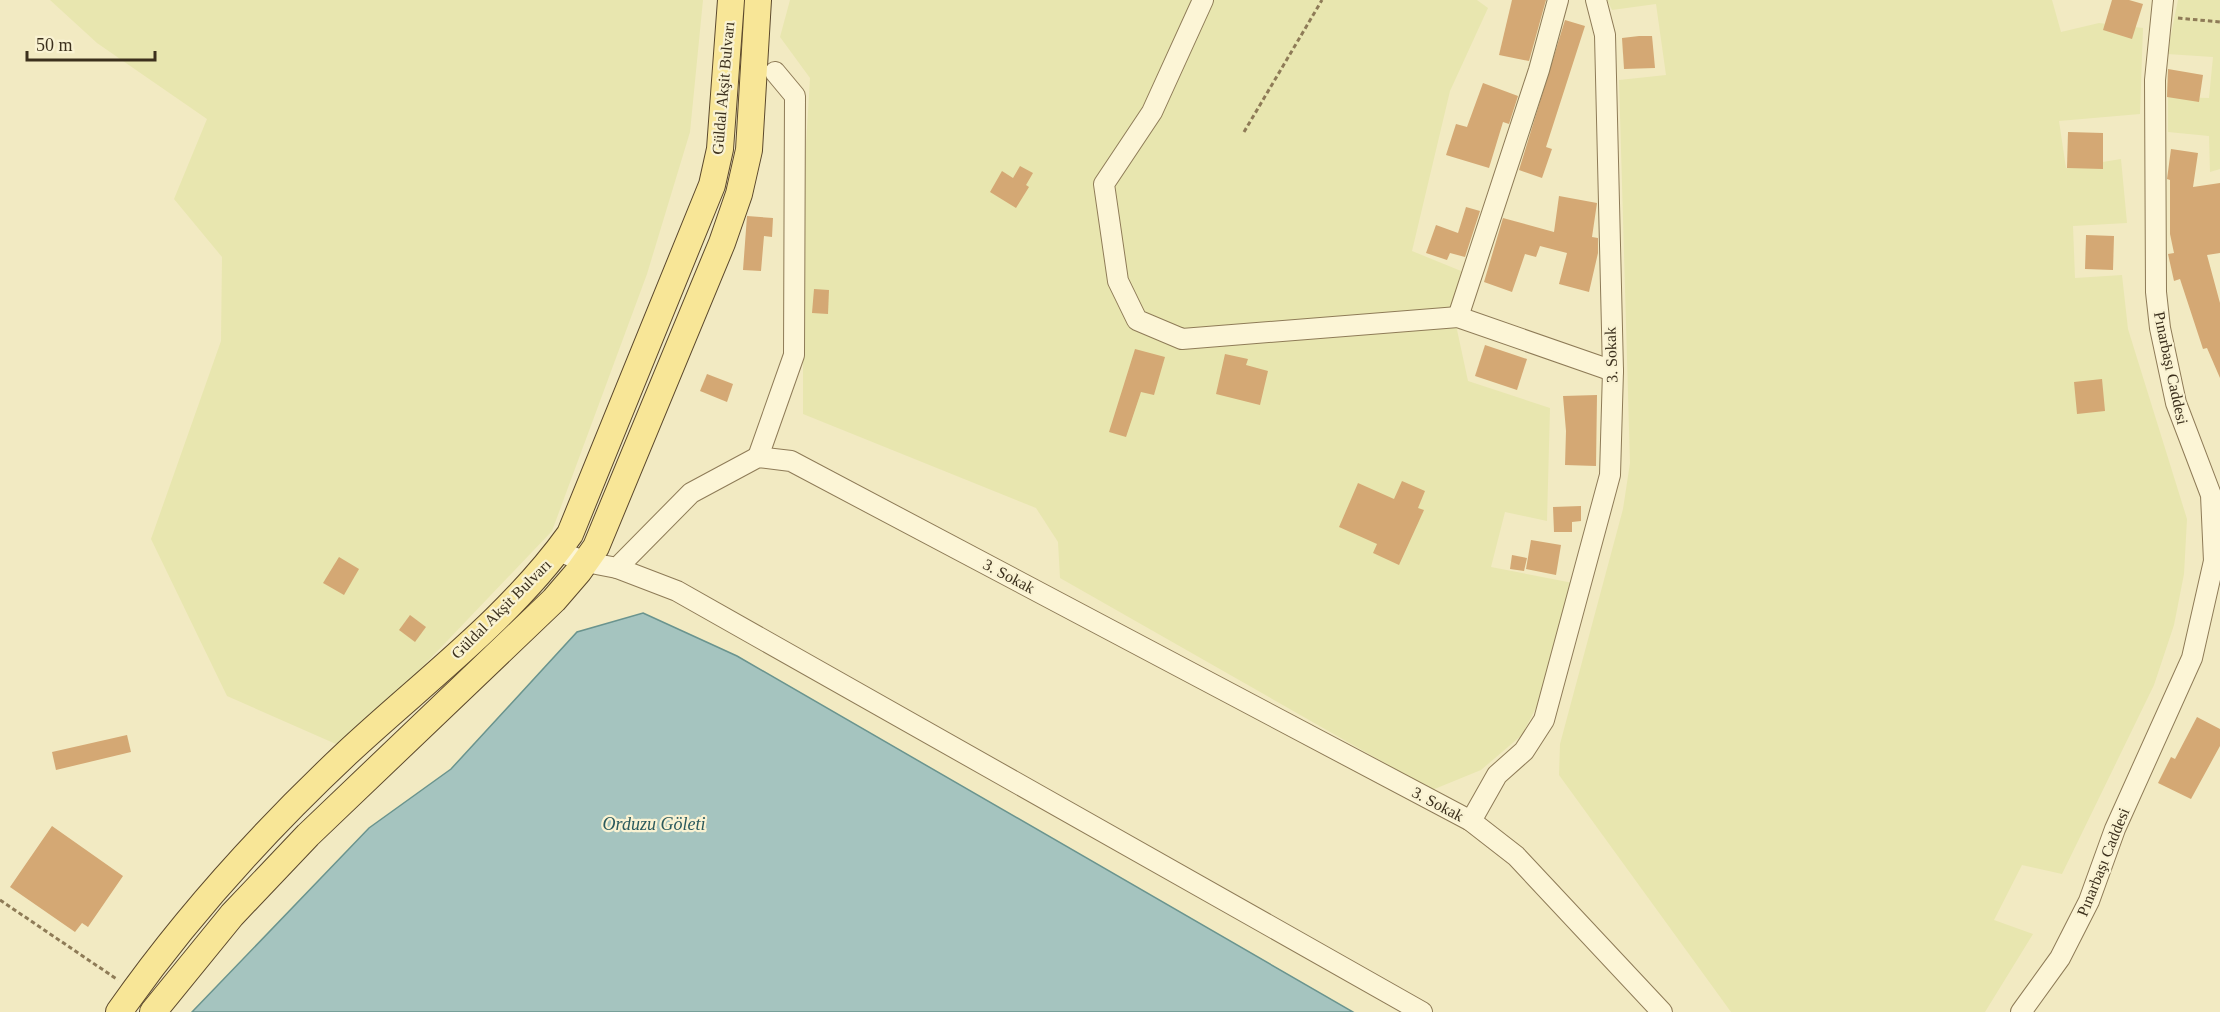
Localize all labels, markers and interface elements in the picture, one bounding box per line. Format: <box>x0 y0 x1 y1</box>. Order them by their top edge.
street label: Güldal Akşit Bulvarı <box>709 20 738 155</box>
scale bar <box>27 24 154 62</box>
text: 50 m <box>36 35 73 55</box>
street label: Pınarbaşı Caddesi <box>2150 310 2191 427</box>
street label: 3. Sokak <box>1602 327 1620 383</box>
street label: Güldal Akşit Bulvarı <box>448 555 555 663</box>
street label: 3. Sokak <box>980 555 1038 597</box>
street label: 3. Sokak <box>1409 783 1467 825</box>
street label: Pınarbaşı Caddesi <box>2074 805 2134 919</box>
water label: Orduzu Göleti <box>603 814 705 834</box>

